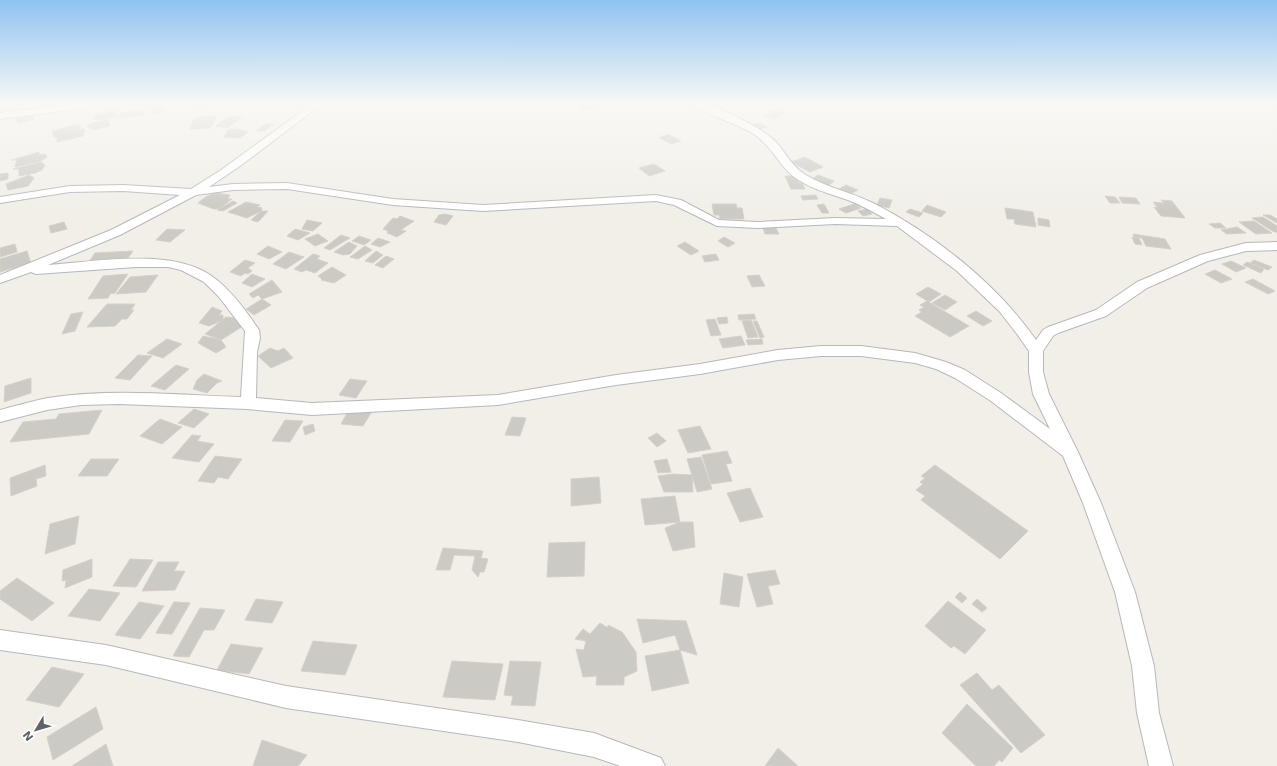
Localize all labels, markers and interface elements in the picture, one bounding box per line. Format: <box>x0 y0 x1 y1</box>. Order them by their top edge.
north arrow <box>16 710 56 750</box>
text: N <box>21 728 36 743</box>

